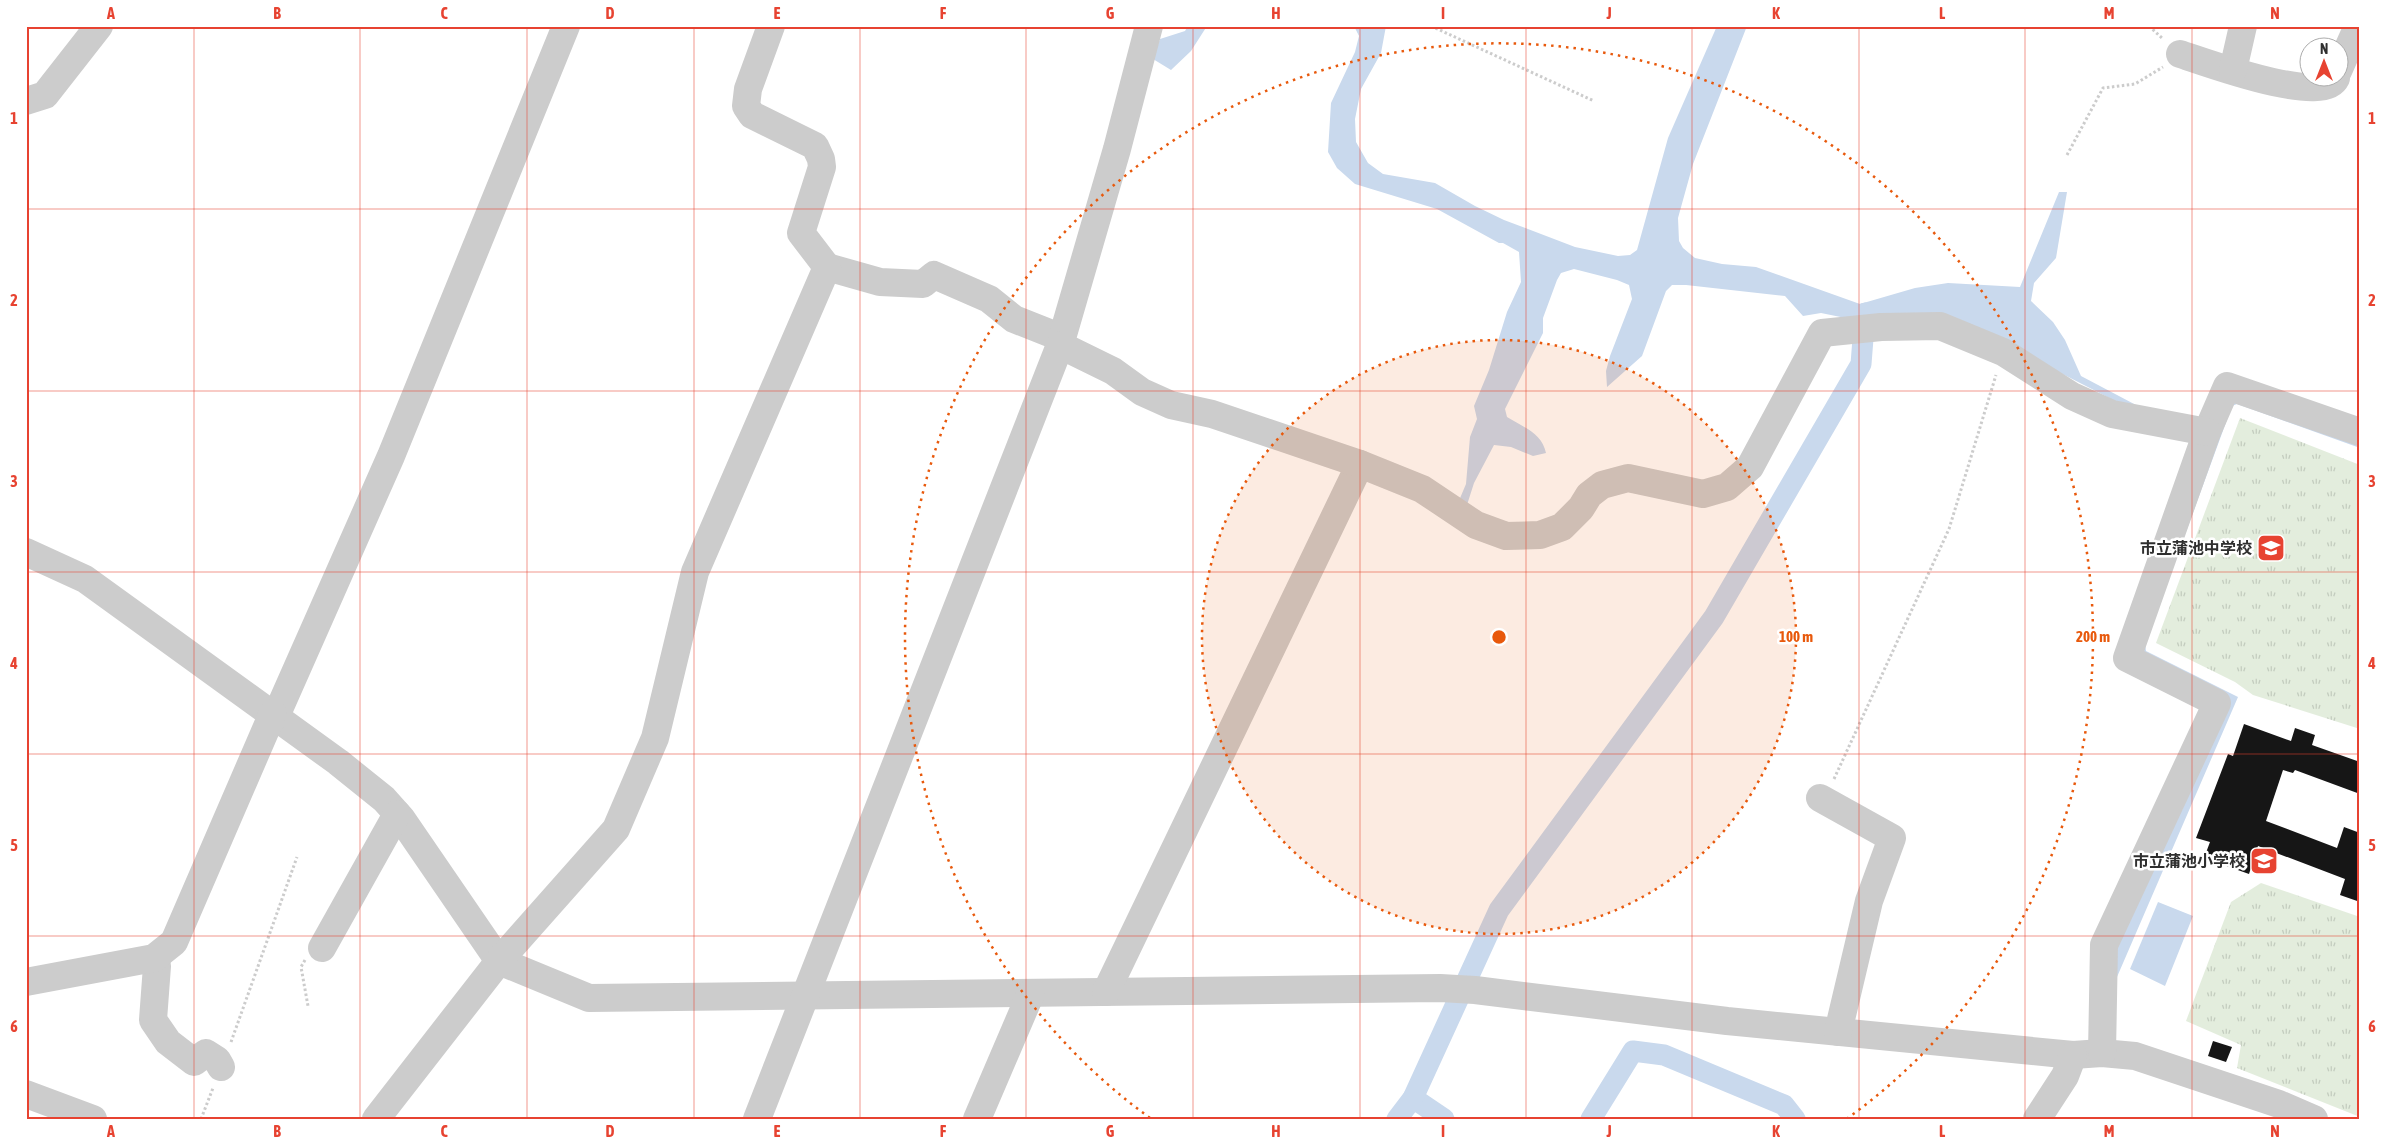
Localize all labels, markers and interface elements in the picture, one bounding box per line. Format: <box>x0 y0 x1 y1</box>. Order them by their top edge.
text: A <box>106 4 115 22</box>
text: B <box>273 4 281 22</box>
text: C <box>440 4 448 22</box>
text: D <box>606 4 615 22</box>
text: E <box>774 4 781 22</box>
text: F <box>940 4 947 22</box>
text: G <box>1106 4 1115 22</box>
text: H <box>1271 4 1281 22</box>
text: I <box>1441 4 1445 22</box>
text: J <box>1605 4 1612 22</box>
text: K <box>1772 4 1780 22</box>
text: L <box>1939 4 1946 22</box>
text: M <box>2104 4 2114 22</box>
text: N <box>2270 4 2280 22</box>
north arrow <box>2298 38 2348 88</box>
text: N <box>2320 41 2328 57</box>
text: 1 <box>10 109 18 127</box>
text: 1 <box>2368 109 2376 127</box>
text: 2 <box>10 291 18 309</box>
text: 2 <box>2368 291 2376 309</box>
text: 3 <box>10 472 18 490</box>
text: 3 <box>2368 472 2376 490</box>
school or university icon: 市立蒲池中学校 <box>2256 533 2286 563</box>
place label: 市立蒲池中学校 <box>2140 539 2252 557</box>
centre of rings <box>1490 628 1508 646</box>
text: 100 m <box>1779 628 1813 645</box>
text: 200 m <box>2076 628 2110 645</box>
text: 4 <box>9 654 18 672</box>
text: 4 <box>2367 654 2376 672</box>
text: 5 <box>10 836 18 854</box>
text: 5 <box>2368 836 2376 854</box>
school or university icon: 市立蒲池小学校 <box>2249 846 2279 876</box>
place label: 市立蒲池小学校 <box>2133 852 2245 870</box>
text: 6 <box>10 1017 18 1035</box>
text: 6 <box>2368 1017 2376 1035</box>
text: A <box>106 1122 115 1140</box>
text: B <box>273 1122 281 1140</box>
text: C <box>440 1122 448 1140</box>
text: D <box>606 1122 615 1140</box>
text: E <box>774 1122 781 1140</box>
text: F <box>940 1122 947 1140</box>
text: G <box>1106 1122 1115 1140</box>
text: H <box>1271 1122 1281 1140</box>
text: I <box>1441 1122 1445 1140</box>
text: J <box>1605 1122 1612 1140</box>
text: K <box>1772 1122 1780 1140</box>
text: L <box>1939 1122 1946 1140</box>
text: M <box>2104 1122 2114 1140</box>
text: N <box>2270 1122 2280 1140</box>

